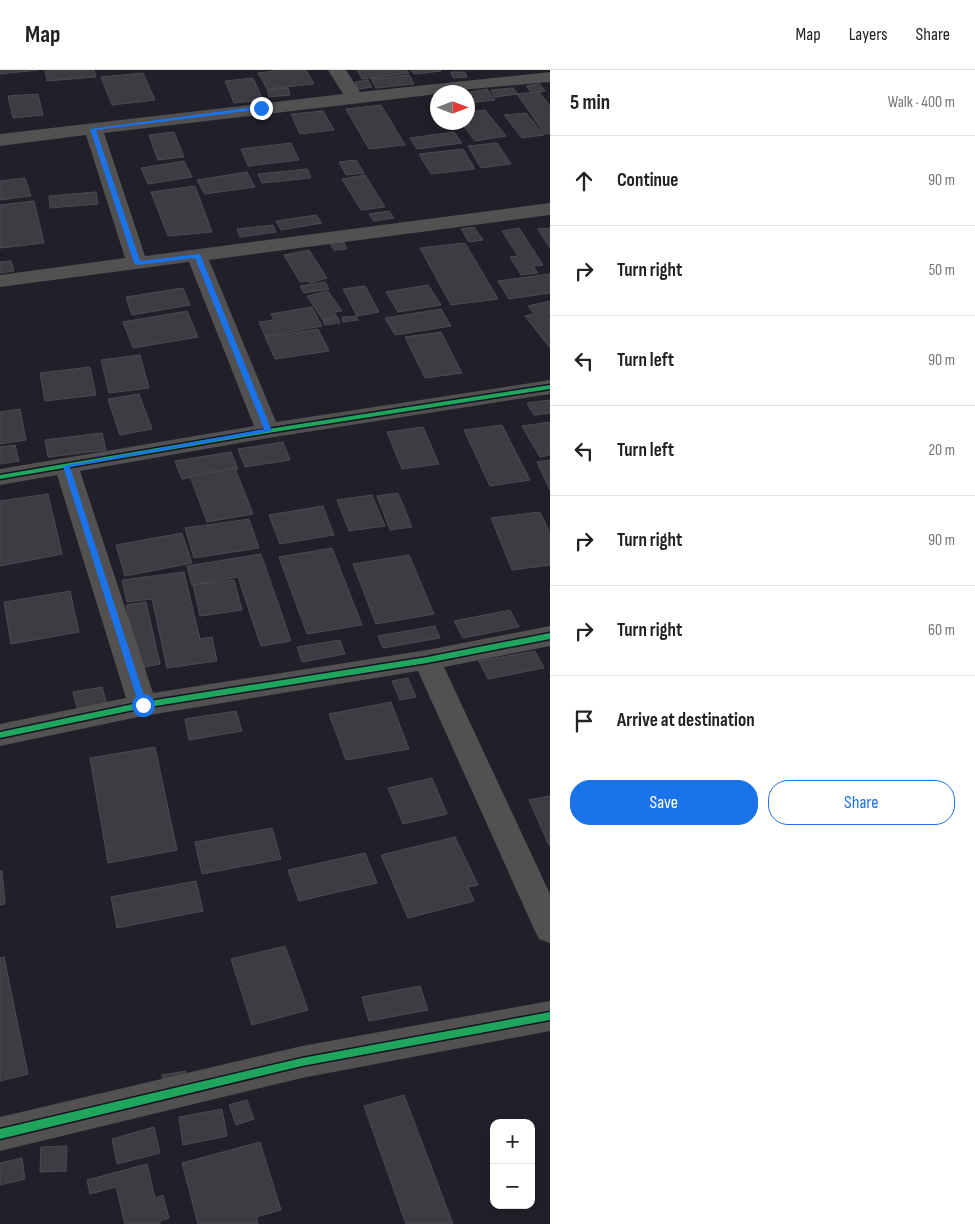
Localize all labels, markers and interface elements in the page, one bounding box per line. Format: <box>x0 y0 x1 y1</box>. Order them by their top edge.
text: Map <box>25 20 60 49</box>
text: Map <box>796 24 821 45</box>
text: Layers <box>849 24 888 45</box>
text: Share <box>916 24 950 45</box>
north arrow <box>430 85 475 130</box>
text: 5 min <box>570 90 610 115</box>
text: Walk · 400 m <box>888 93 955 112</box>
route end <box>250 97 273 120</box>
icon: ahead <box>570 167 598 195</box>
text: Continue <box>617 169 678 192</box>
text: 90 m <box>928 171 955 190</box>
icon: right <box>570 257 598 285</box>
text: Turn right <box>617 259 682 282</box>
text: 50 m <box>929 261 955 280</box>
icon: left <box>570 347 598 375</box>
text: Turn left <box>617 349 674 372</box>
text: 90 m <box>928 351 955 370</box>
icon: left <box>570 437 598 465</box>
text: Turn left <box>617 439 674 462</box>
text: 20 m <box>928 441 955 460</box>
icon: right <box>570 527 598 555</box>
text: Turn right <box>617 529 682 552</box>
text: 90 m <box>928 531 955 550</box>
icon: right <box>570 617 598 645</box>
text: Turn right <box>617 619 682 642</box>
text: 60 m <box>928 621 955 640</box>
route start <box>132 694 155 717</box>
icon: arrive <box>570 707 598 735</box>
text: Arrive at destination <box>617 709 755 732</box>
button: Save <box>570 780 758 825</box>
button: Share <box>768 780 955 825</box>
map controls <box>490 1119 535 1209</box>
button: + <box>490 1119 535 1164</box>
button: − <box>490 1164 535 1209</box>

